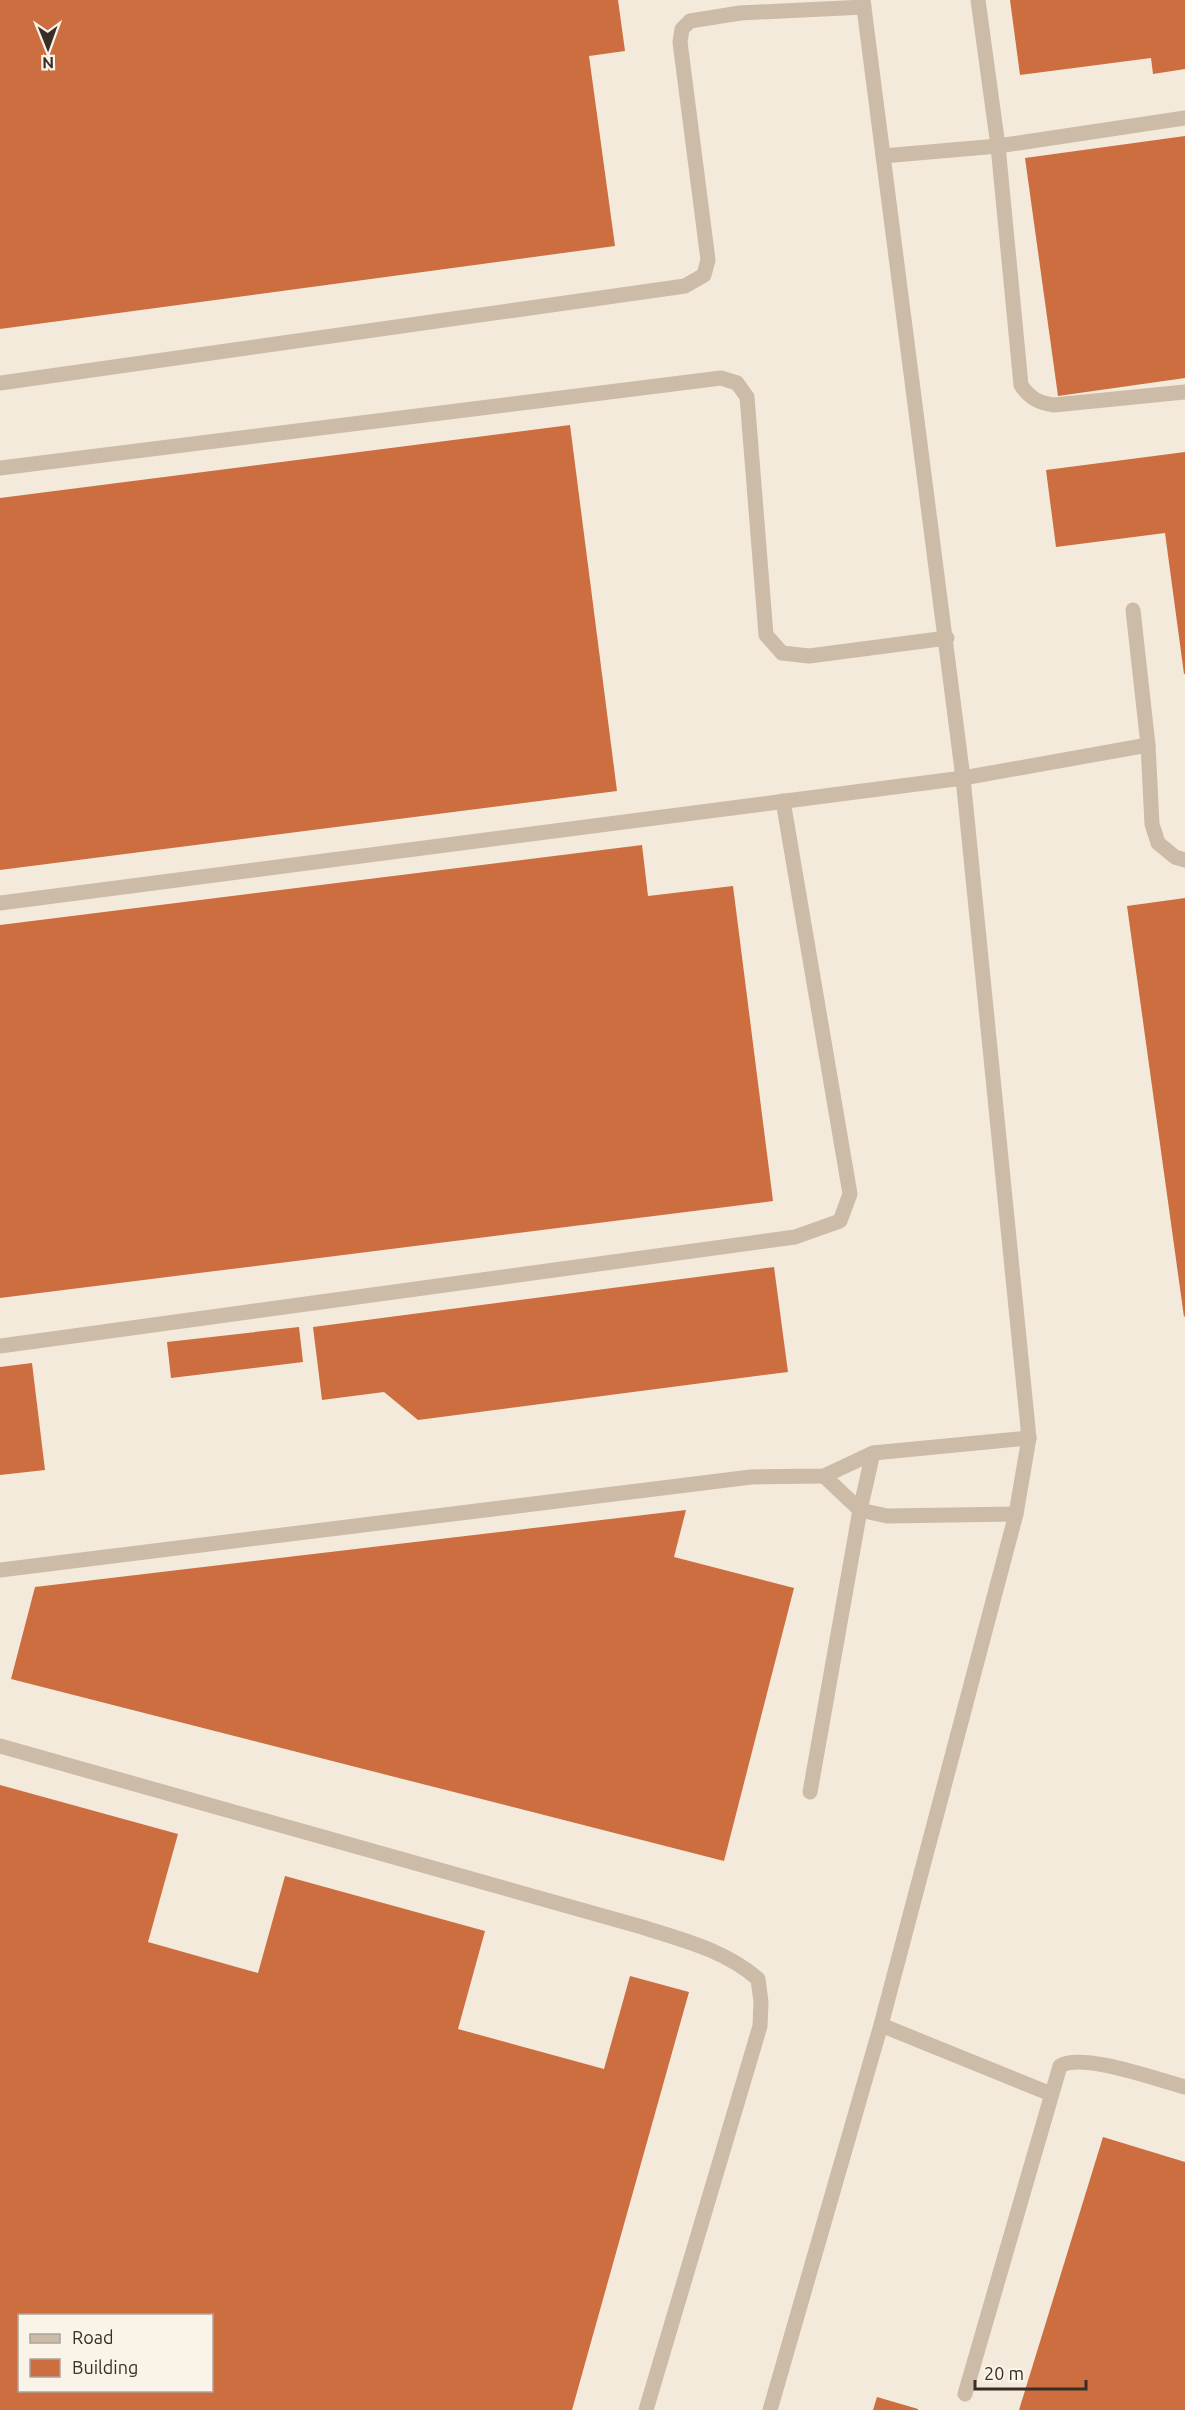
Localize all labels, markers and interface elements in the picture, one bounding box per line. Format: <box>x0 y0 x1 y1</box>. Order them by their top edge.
north arrow <box>18 18 78 78</box>
text: N <box>42 54 54 72</box>
legend <box>18 2314 213 2392</box>
text: Road <box>72 2327 114 2347</box>
scale bar <box>975 2353 1086 2391</box>
text: Building <box>72 2357 138 2377</box>
text: 20 m <box>984 2363 1024 2383</box>

